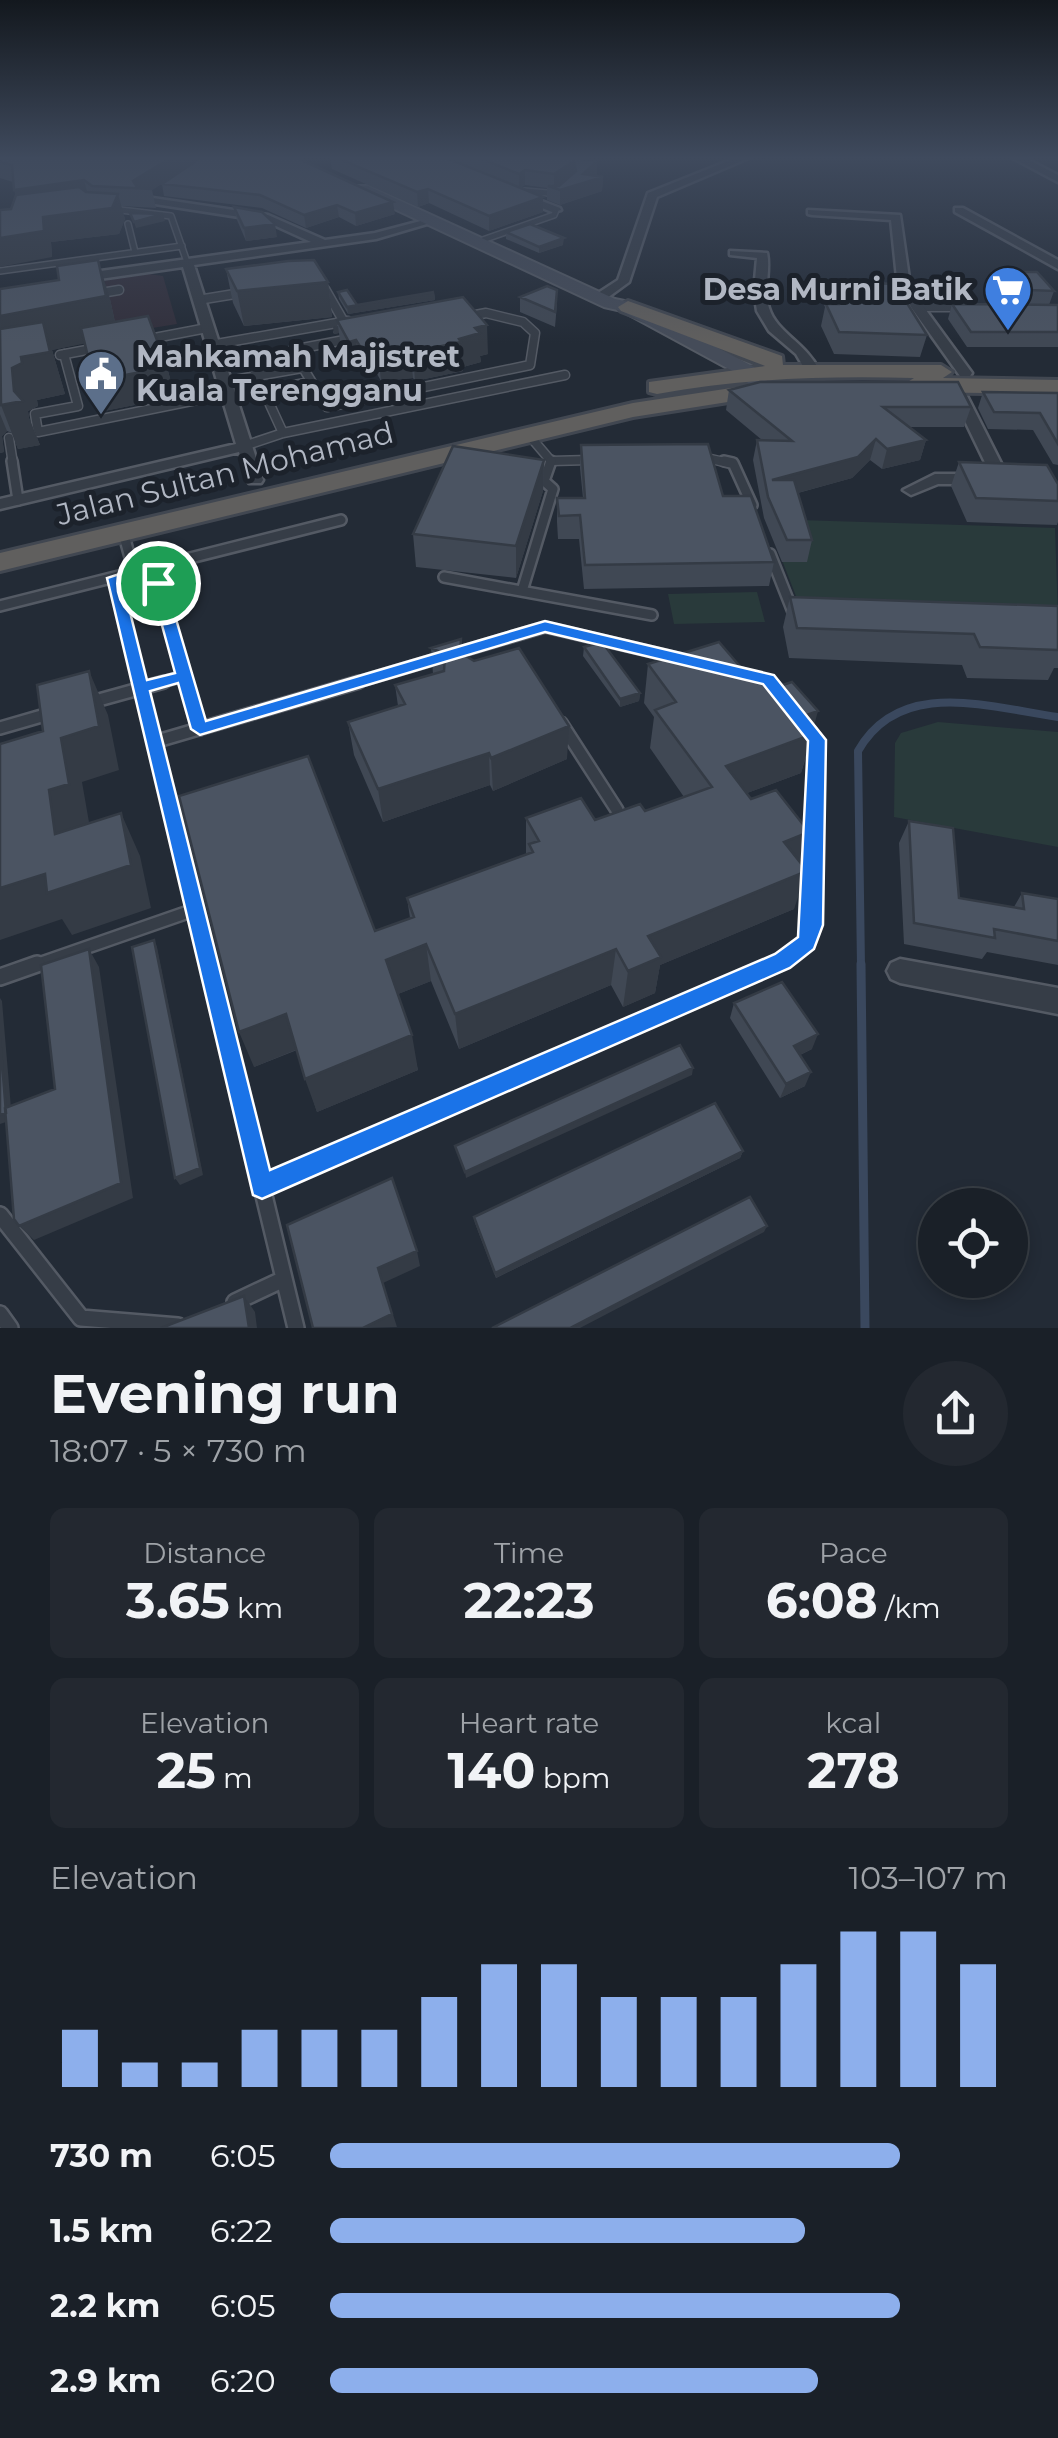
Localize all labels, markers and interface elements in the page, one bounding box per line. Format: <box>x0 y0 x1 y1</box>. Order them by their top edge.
supermarket icon: Desa Murni Batik <box>982 264 1034 332</box>
place label: Desa Murni Batik <box>703 271 973 308</box>
place label: Mahkamah Majistret Kuala Terengganu <box>136 338 460 409</box>
public building icon: Mahkamah Majistret Kuala Terengganu <box>75 348 127 416</box>
street label: Jalan Sultan Mohamad <box>52 414 397 534</box>
pin <box>116 541 201 626</box>
icon: arrive <box>131 556 186 611</box>
map controls <box>918 1188 1028 1298</box>
button: locate <box>918 1188 1028 1298</box>
text: Evening run <box>50 1360 400 1427</box>
button: share <box>903 1361 1008 1466</box>
text: 18:07 · 5 × 730 m <box>50 1431 307 1470</box>
text: Distance <box>143 1536 266 1570</box>
text: Time <box>494 1536 564 1570</box>
text: Pace <box>819 1536 888 1570</box>
text: 3.65 <box>126 1570 230 1631</box>
text: 22:23 <box>463 1570 595 1631</box>
text: 6:08 <box>766 1570 878 1631</box>
text: km <box>230 1591 283 1625</box>
text: /km <box>878 1591 941 1625</box>
text: Elevation <box>140 1706 269 1740</box>
text: Heart rate <box>459 1706 599 1740</box>
text: kcal <box>825 1706 881 1740</box>
text: 25 <box>157 1740 216 1801</box>
text: 140 <box>447 1740 535 1801</box>
text: 278 <box>807 1740 900 1801</box>
text: m <box>216 1761 253 1795</box>
text: bpm <box>535 1761 611 1795</box>
text: Elevation <box>50 1858 198 1897</box>
text: 103–107 m <box>848 1858 1008 1897</box>
text: 730 m <box>50 2136 153 2175</box>
text: 6:05 <box>210 2136 276 2175</box>
text: 1.5 km <box>50 2211 153 2250</box>
text: 6:22 <box>210 2211 273 2250</box>
text: 2.2 km <box>50 2286 160 2325</box>
text: 6:05 <box>210 2286 276 2325</box>
text: 2.9 km <box>50 2361 161 2400</box>
text: 6:20 <box>210 2361 276 2400</box>

